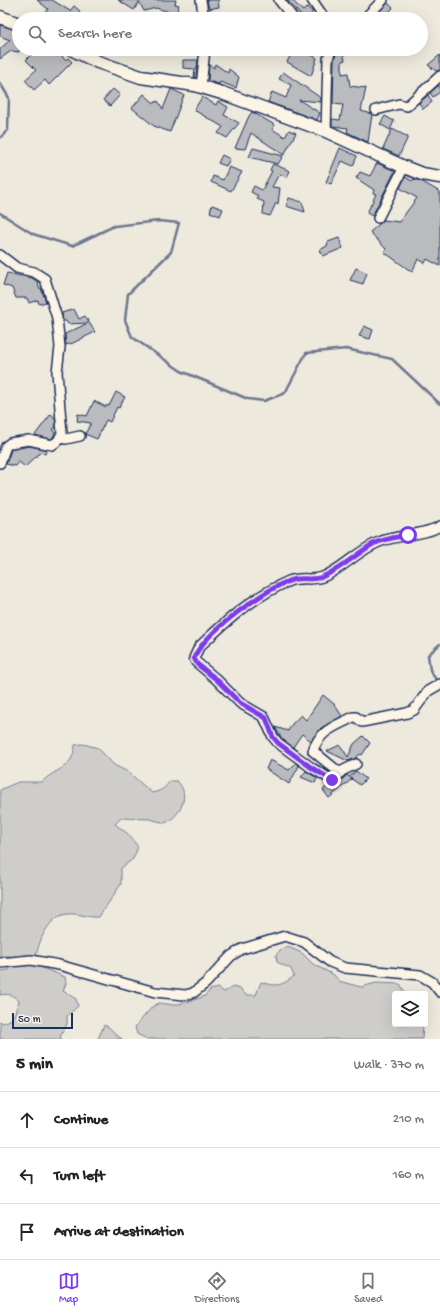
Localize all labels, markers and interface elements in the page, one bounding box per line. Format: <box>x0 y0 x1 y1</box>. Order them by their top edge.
search box <box>12 12 428 56</box>
icon: search <box>26 23 48 45</box>
text: Search here <box>58 25 132 43</box>
route start <box>399 526 417 544</box>
route end <box>323 771 341 789</box>
map controls <box>392 991 428 1027</box>
button: layers <box>392 991 428 1027</box>
scale bar <box>12 1011 73 1030</box>
text: 50 m <box>18 1014 40 1026</box>
text: 5 min <box>16 1055 53 1075</box>
text: Walk · 370 m <box>354 1058 424 1073</box>
icon: ahead <box>16 1109 38 1131</box>
text: Continue <box>54 1111 108 1129</box>
text: 210 m <box>393 1112 424 1127</box>
icon: left <box>16 1165 38 1187</box>
text: Turn left <box>54 1167 105 1185</box>
text: 160 m <box>392 1168 424 1183</box>
icon: arrive <box>16 1221 38 1243</box>
text: Arrive at destination <box>54 1223 184 1241</box>
tab: Map <box>58 1270 80 1306</box>
tab: Directions <box>195 1270 239 1306</box>
tab: Saved <box>354 1270 382 1306</box>

